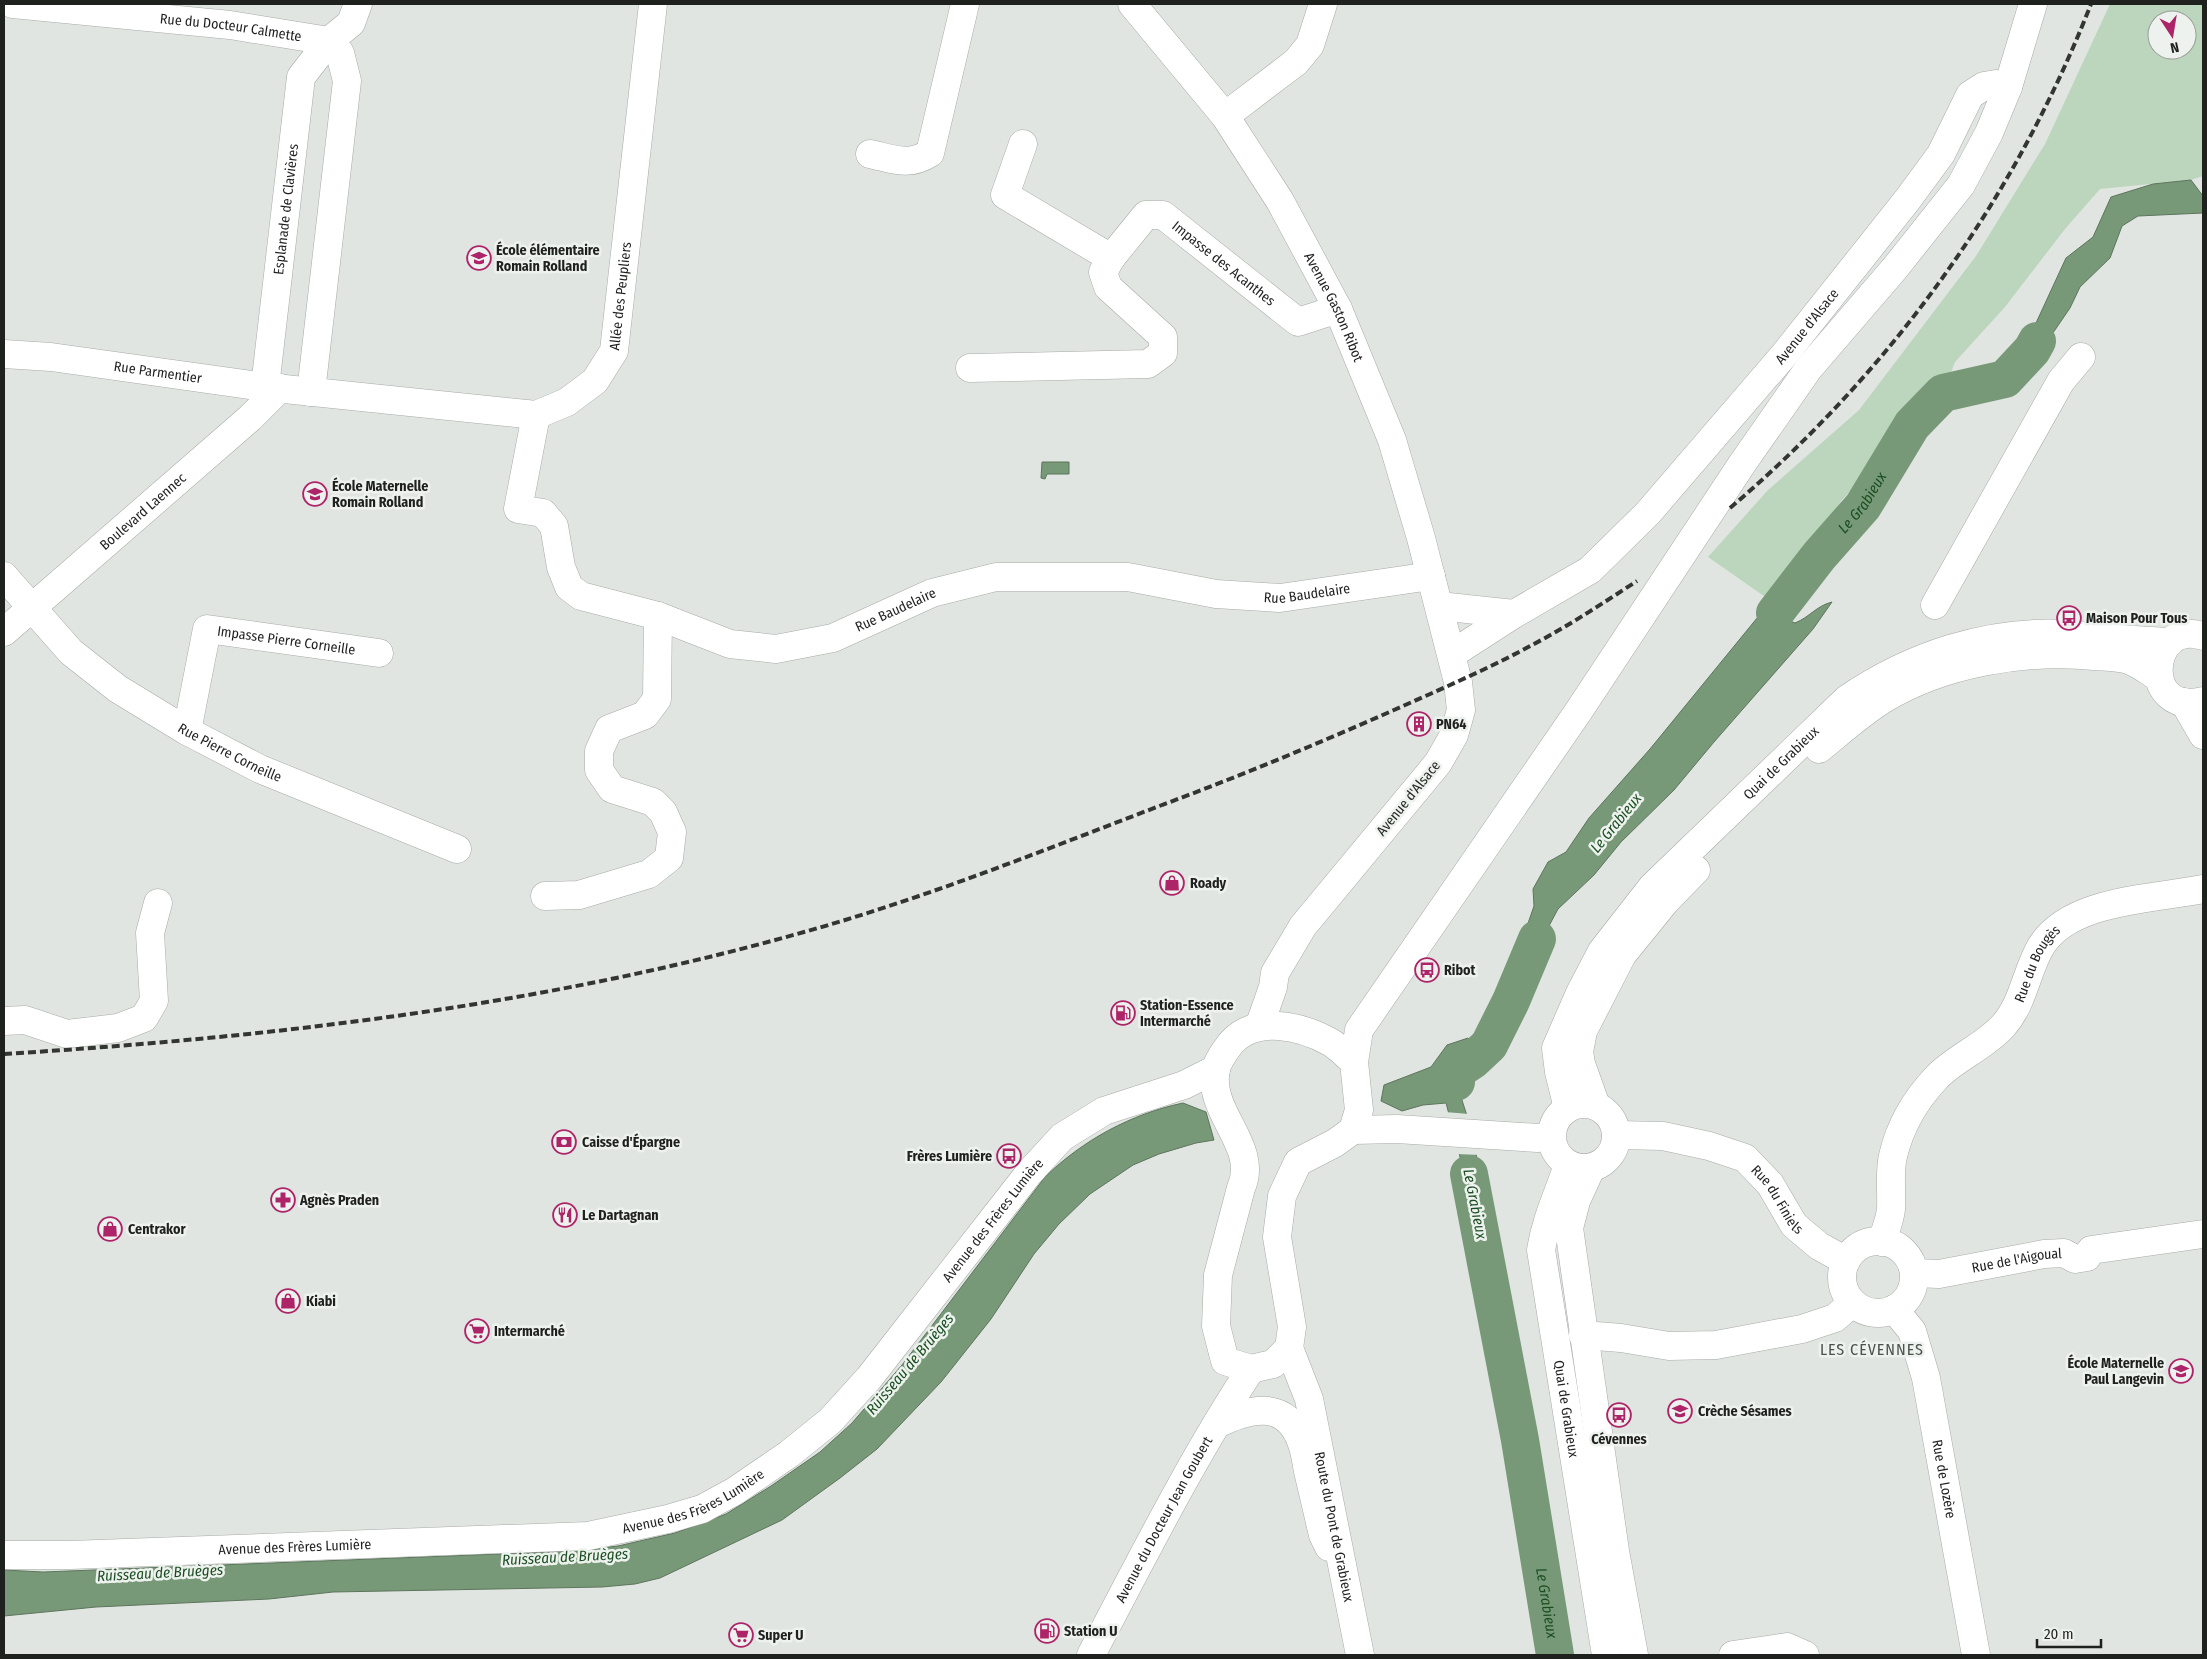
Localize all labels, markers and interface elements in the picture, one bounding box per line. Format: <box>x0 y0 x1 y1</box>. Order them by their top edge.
street label: Rue du Docteur Calmette <box>159 10 303 45</box>
north arrow <box>2147 10 2197 60</box>
text: N <box>2169 38 2180 56</box>
street label: Esplanade de Clavières <box>270 143 302 276</box>
street label: Impasse des Acanthes <box>1169 218 1278 310</box>
place label: École élémentaire Romain Rolland <box>496 241 600 275</box>
street label: Allée des Peupliers <box>606 241 635 351</box>
school or university icon: École élémentaire Romain Rolland <box>466 245 492 271</box>
street label: Avenue Gaston Ribot <box>1300 250 1367 365</box>
street label: Avenue d'Alsace <box>1772 285 1842 368</box>
street label: Rue Parmentier <box>113 358 203 387</box>
water label: Le Grabieux <box>1834 468 1891 537</box>
street label: Boulevard Laennec <box>97 470 190 554</box>
place label: École Maternelle Romain Rolland <box>332 477 428 511</box>
school or university icon: École Maternelle Romain Rolland <box>302 481 328 507</box>
street label: Rue Baudelaire <box>1263 580 1351 607</box>
street label: Rue Baudelaire <box>853 584 939 636</box>
bus stop icon: Maison Pour Tous <box>2056 605 2082 631</box>
place label: Maison Pour Tous <box>2086 610 2187 627</box>
street label: Impasse Pierre Corneille <box>216 623 356 659</box>
building icon: PN64 <box>1406 711 1432 737</box>
place label: PN64 <box>1436 716 1467 733</box>
street label: Rue Pierre Corneille <box>175 720 284 786</box>
street label: Quai de Grabieux <box>1740 722 1823 803</box>
street label: Avenue d'Alsace <box>1373 757 1444 839</box>
water label: Le Grabieux <box>1587 789 1646 856</box>
shop icon: Roady <box>1159 870 1185 896</box>
place label: Roady <box>1190 875 1227 892</box>
street label: Rue du Bougès <box>2011 922 2064 1005</box>
bus stop icon: Ribot <box>1414 957 1440 983</box>
place label: Ribot <box>1444 962 1477 979</box>
place label: Station-Essence Intermarché <box>1140 997 1234 1030</box>
fuel station icon: Station-Essence Intermarché <box>1110 1000 1136 1026</box>
bank icon: Caisse d'Épargne <box>551 1129 577 1155</box>
place label: Caisse d'Épargne <box>582 1133 680 1151</box>
bus stop icon: Frères Lumière <box>996 1143 1022 1169</box>
place label: Frères Lumière <box>907 1148 992 1165</box>
street label: Avenue des Frères Lumière <box>939 1155 1047 1286</box>
street label: Rue du Finiels <box>1747 1162 1806 1238</box>
water label: Le Grabieux <box>1459 1167 1491 1241</box>
pharmacy icon: Agnès Praden <box>270 1187 296 1213</box>
place label: Agnès Praden <box>299 1192 379 1209</box>
restaurant icon: Le Dartagnan <box>552 1202 578 1228</box>
place label: Le Dartagnan <box>582 1207 659 1224</box>
shop icon: Centrakor <box>97 1216 123 1242</box>
place label: Centrakor <box>128 1221 187 1238</box>
street label: Rue de l'Aigoual <box>1970 1245 2062 1277</box>
shop icon: Kiabi <box>275 1288 301 1314</box>
place label: Kiabi <box>306 1293 336 1310</box>
water label: Ruisseau de Bruèges <box>862 1309 958 1418</box>
supermarket icon: Intermarché <box>464 1318 490 1344</box>
place label: Intermarché <box>494 1323 565 1340</box>
district label: LES CÉVENNES <box>1820 1340 1924 1359</box>
place label: École Maternelle Paul Langevin <box>2068 1354 2164 1388</box>
school or university icon: École Maternelle Paul Langevin <box>2168 1358 2194 1384</box>
street label: Quai de Grabieux <box>1550 1359 1582 1459</box>
school or university icon: Crèche Sésames <box>1667 1398 1693 1424</box>
bus stop icon: Cévennes <box>1606 1402 1632 1428</box>
place label: Crèche Sésames <box>1698 1403 1792 1420</box>
place label: Cévennes <box>1591 1431 1647 1448</box>
street label: Avenue du Docteur Jean Goubert <box>1112 1433 1217 1606</box>
street label: Rue de Lozère <box>1928 1438 1959 1520</box>
street label: Route du Pont de Grabieux <box>1311 1450 1357 1604</box>
street label: Avenue des Frères Lumière <box>621 1466 768 1537</box>
street label: Avenue des Frères Lumière <box>218 1536 372 1559</box>
water label: Ruisseau de Bruèges <box>501 1545 629 1569</box>
water label: Ruisseau de Bruèges <box>96 1561 224 1585</box>
water label: Le Grabieux <box>1532 1566 1561 1640</box>
scale bar <box>2037 1616 2101 1648</box>
fuel station icon: Station U <box>1034 1618 1060 1644</box>
supermarket icon: Super U <box>728 1622 754 1648</box>
place label: Station U <box>1064 1623 1118 1640</box>
text: 20 m <box>2044 1625 2074 1643</box>
place label: Super U <box>758 1627 804 1644</box>

